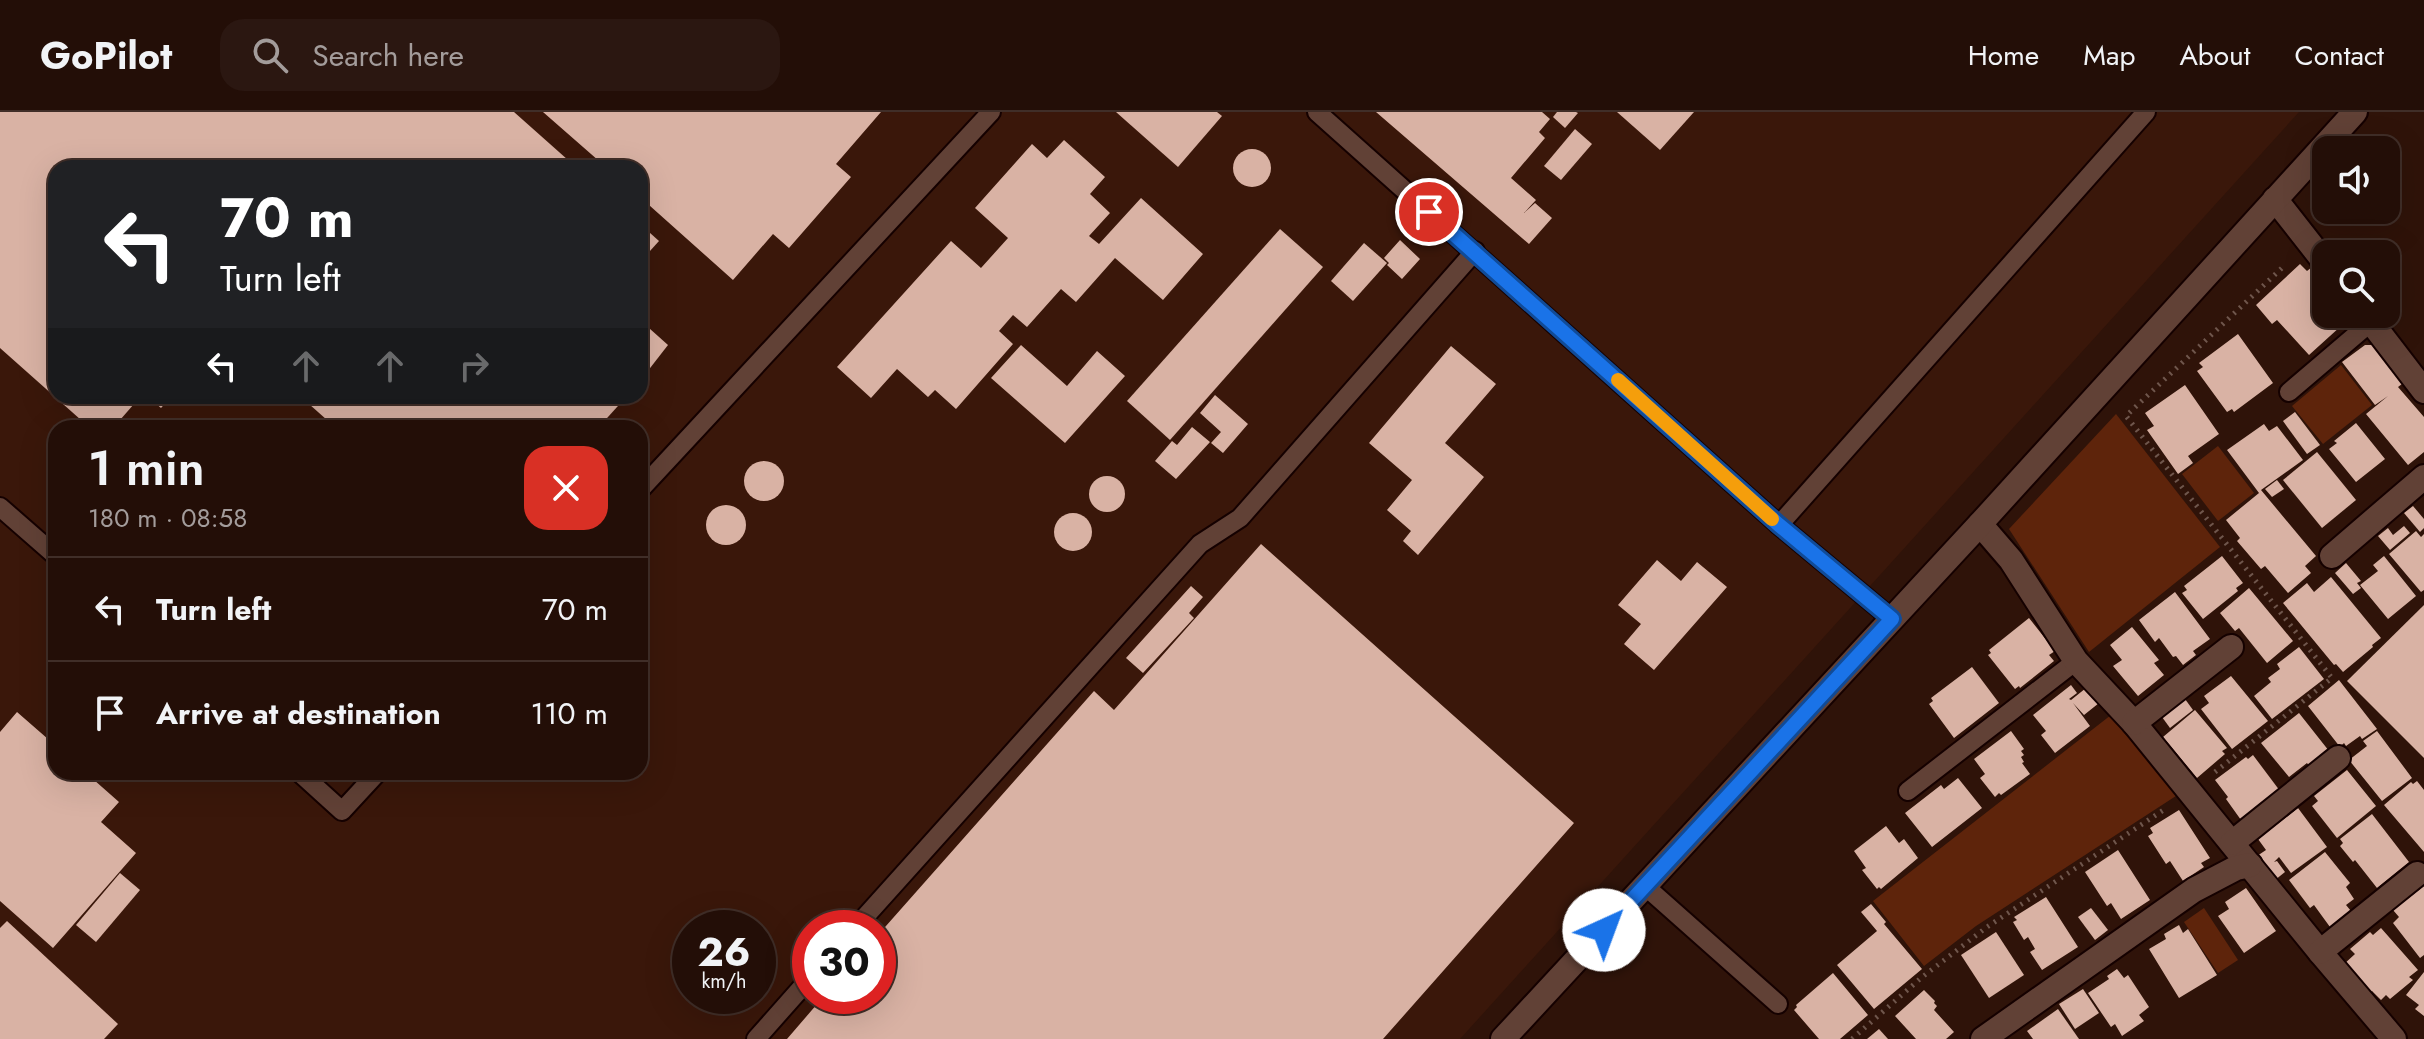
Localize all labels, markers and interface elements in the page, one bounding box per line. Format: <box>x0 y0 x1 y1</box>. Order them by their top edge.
search box <box>220 19 780 91</box>
text: GoPilot <box>40 28 172 83</box>
icon: search <box>248 33 292 77</box>
text: Search here <box>312 34 464 77</box>
text: Home <box>1968 35 2039 76</box>
text: Map <box>2083 35 2135 76</box>
text: About <box>2179 35 2251 76</box>
text: Contact <box>2295 35 2384 76</box>
map controls <box>2312 136 2400 328</box>
button: sound <box>2312 136 2400 224</box>
text: 70 m <box>220 177 354 258</box>
pin <box>1395 178 1463 246</box>
icon: arrive <box>1407 190 1451 234</box>
icon: left <box>88 192 192 296</box>
button: search <box>2312 240 2400 328</box>
text: Turn left <box>220 252 341 304</box>
icon: left <box>200 344 244 388</box>
icon: ahead <box>284 344 328 388</box>
icon: ahead <box>368 344 412 388</box>
icon: right <box>452 344 496 388</box>
text: 1 min <box>88 434 205 503</box>
button: close <box>524 446 608 530</box>
text: 180 m · 08:58 <box>88 499 247 537</box>
icon: left <box>88 587 132 631</box>
text: Turn left <box>156 588 271 631</box>
text: 70 m <box>542 588 608 631</box>
icon: arrive <box>88 691 132 735</box>
text: Arrive at destination <box>156 692 441 735</box>
text: 110 m <box>531 692 608 735</box>
position arrow <box>1562 888 1646 972</box>
speed limit sign: 30 <box>792 910 896 1014</box>
text: 26 <box>698 923 751 981</box>
text: km/h <box>701 967 747 996</box>

